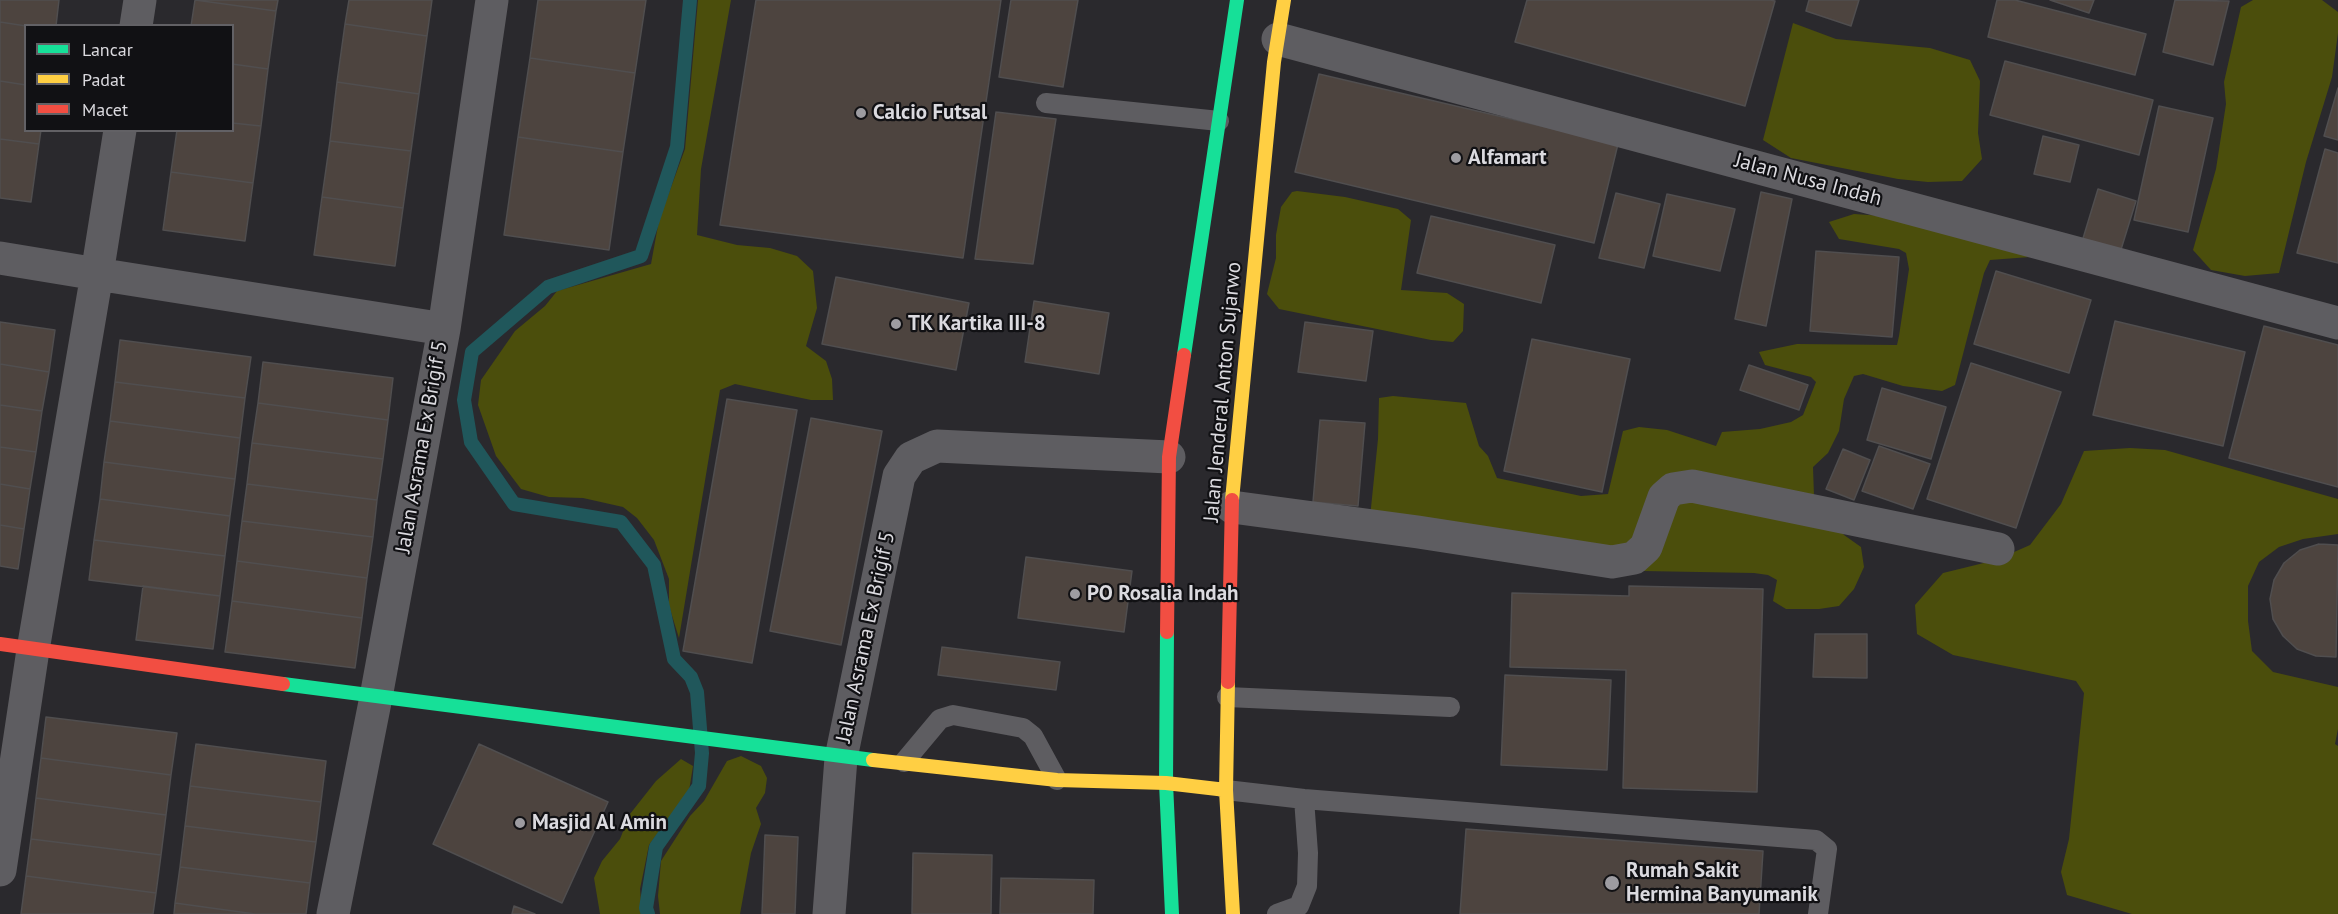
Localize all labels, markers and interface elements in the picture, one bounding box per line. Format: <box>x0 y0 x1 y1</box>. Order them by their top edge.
legend <box>24 24 234 132</box>
text: Lancar <box>82 38 133 61</box>
text: Padat <box>82 68 125 91</box>
text: Macet <box>82 98 128 121</box>
place label: Calcio Futsal <box>873 100 987 126</box>
marker: Calcio Futsal <box>854 106 868 120</box>
place label: Alfamart <box>1468 145 1547 171</box>
street label: Jalan Nusa Indah <box>1732 148 1884 212</box>
marker: Alfamart <box>1449 151 1463 165</box>
street label: Jalan Jenderal Anton Sujarwo <box>1199 261 1247 523</box>
place label: TK Kartika III-8 <box>908 311 1046 337</box>
marker: TK Kartika III-8 <box>889 317 903 331</box>
street label: Jalan Asrama Ex Brigif 5 <box>391 339 453 555</box>
street label: Jalan Asrama Ex Brigif 5 <box>831 529 901 745</box>
place label: PO Rosalia Indah <box>1087 581 1239 607</box>
marker: PO Rosalia Indah <box>1068 587 1082 601</box>
place label: Masjid Al Amin <box>532 810 667 836</box>
marker: Masjid Al Amin <box>513 816 527 830</box>
place label: Rumah Sakit Hermina Banyumanik <box>1626 858 1818 908</box>
marker: Rumah Sakit Hermina Banyumanik <box>1603 874 1621 892</box>

